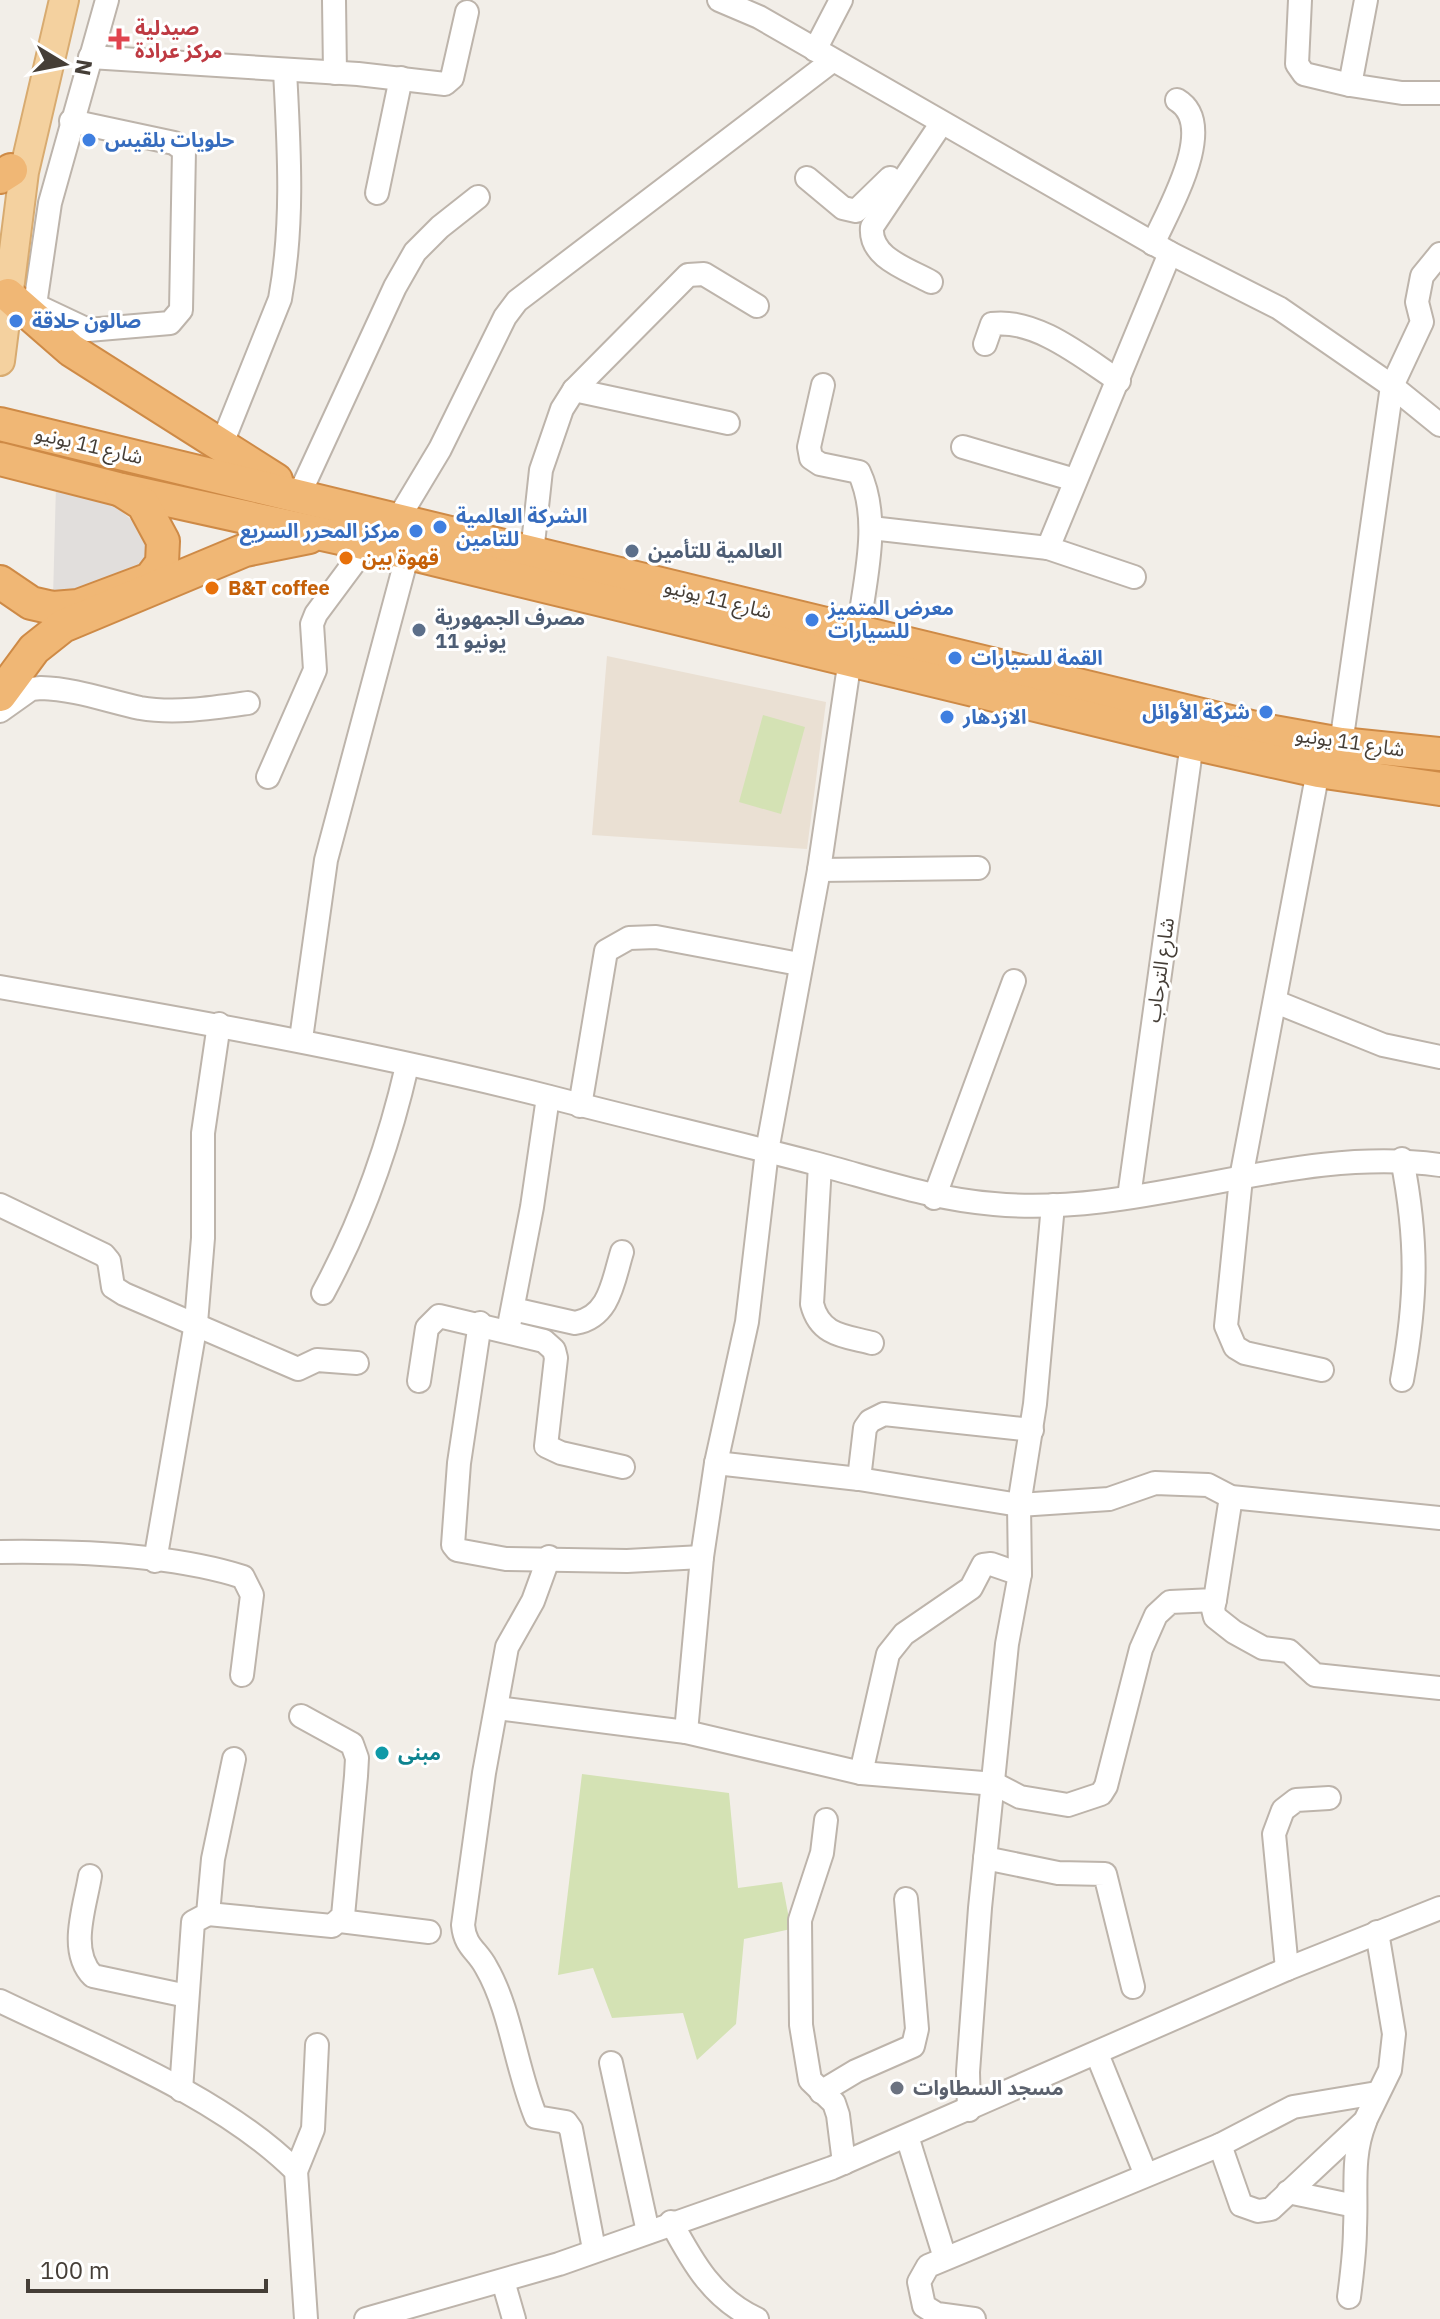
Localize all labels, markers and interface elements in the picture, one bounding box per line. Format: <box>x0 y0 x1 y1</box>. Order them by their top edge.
place label: صيدلية مركز عرادة <box>135 14 223 64</box>
north arrow <box>24 24 104 104</box>
marker: صيدلية مركز عرادة <box>110 30 128 48</box>
text: N <box>69 57 100 78</box>
place label: حلويات بلقيس <box>105 126 235 153</box>
marker: حلويات بلقيس <box>80 131 98 149</box>
place label: صالون حلاقة <box>32 307 141 334</box>
marker: صالون حلاقة <box>7 312 25 330</box>
street label: شارع 11 يونيو <box>32 419 146 472</box>
place label: الشركة العالمية للتامين <box>456 502 587 552</box>
place label: مركز المحرر السريع <box>240 517 400 546</box>
marker: الشركة العالمية للتامين <box>431 518 449 536</box>
marker: مركز المحرر السريع <box>407 522 425 540</box>
place label: العالمية للتأمين <box>648 537 782 564</box>
marker: العالمية للتأمين <box>623 542 641 560</box>
place label: قهوة بين <box>362 544 439 571</box>
marker: قهوة بين <box>337 549 355 567</box>
street label: شارع 11 يونيو <box>661 572 775 627</box>
place label: B&T coffee <box>228 574 330 601</box>
marker: B&T coffee <box>203 579 221 597</box>
place label: معرض المتميز للسيارات <box>827 594 954 644</box>
place label: مصرف الجمهورية 11 يونيو <box>435 604 585 654</box>
marker: معرض المتميز للسيارات <box>803 611 821 629</box>
marker: مصرف الجمهورية 11 يونيو <box>410 621 428 639</box>
place label: القمة للسيارات <box>971 644 1103 671</box>
marker: القمة للسيارات <box>946 649 964 667</box>
place label: شركة الأوائل <box>1142 698 1250 725</box>
place label: الازدهار <box>962 703 1026 730</box>
marker: شركة الأوائل <box>1257 703 1275 721</box>
marker: الازدهار <box>938 708 956 726</box>
street label: شارع 11 يونيو <box>1293 720 1406 765</box>
street label: شارع الترحاب <box>1139 916 1182 1024</box>
place label: مبنى <box>398 1739 441 1766</box>
marker: مبنى <box>373 1744 391 1762</box>
place label: مسجد السطاوات <box>913 2074 1064 2101</box>
marker: مسجد السطاوات <box>888 2079 906 2097</box>
scale bar <box>28 2243 266 2293</box>
text: 100 m <box>40 2254 110 2286</box>

